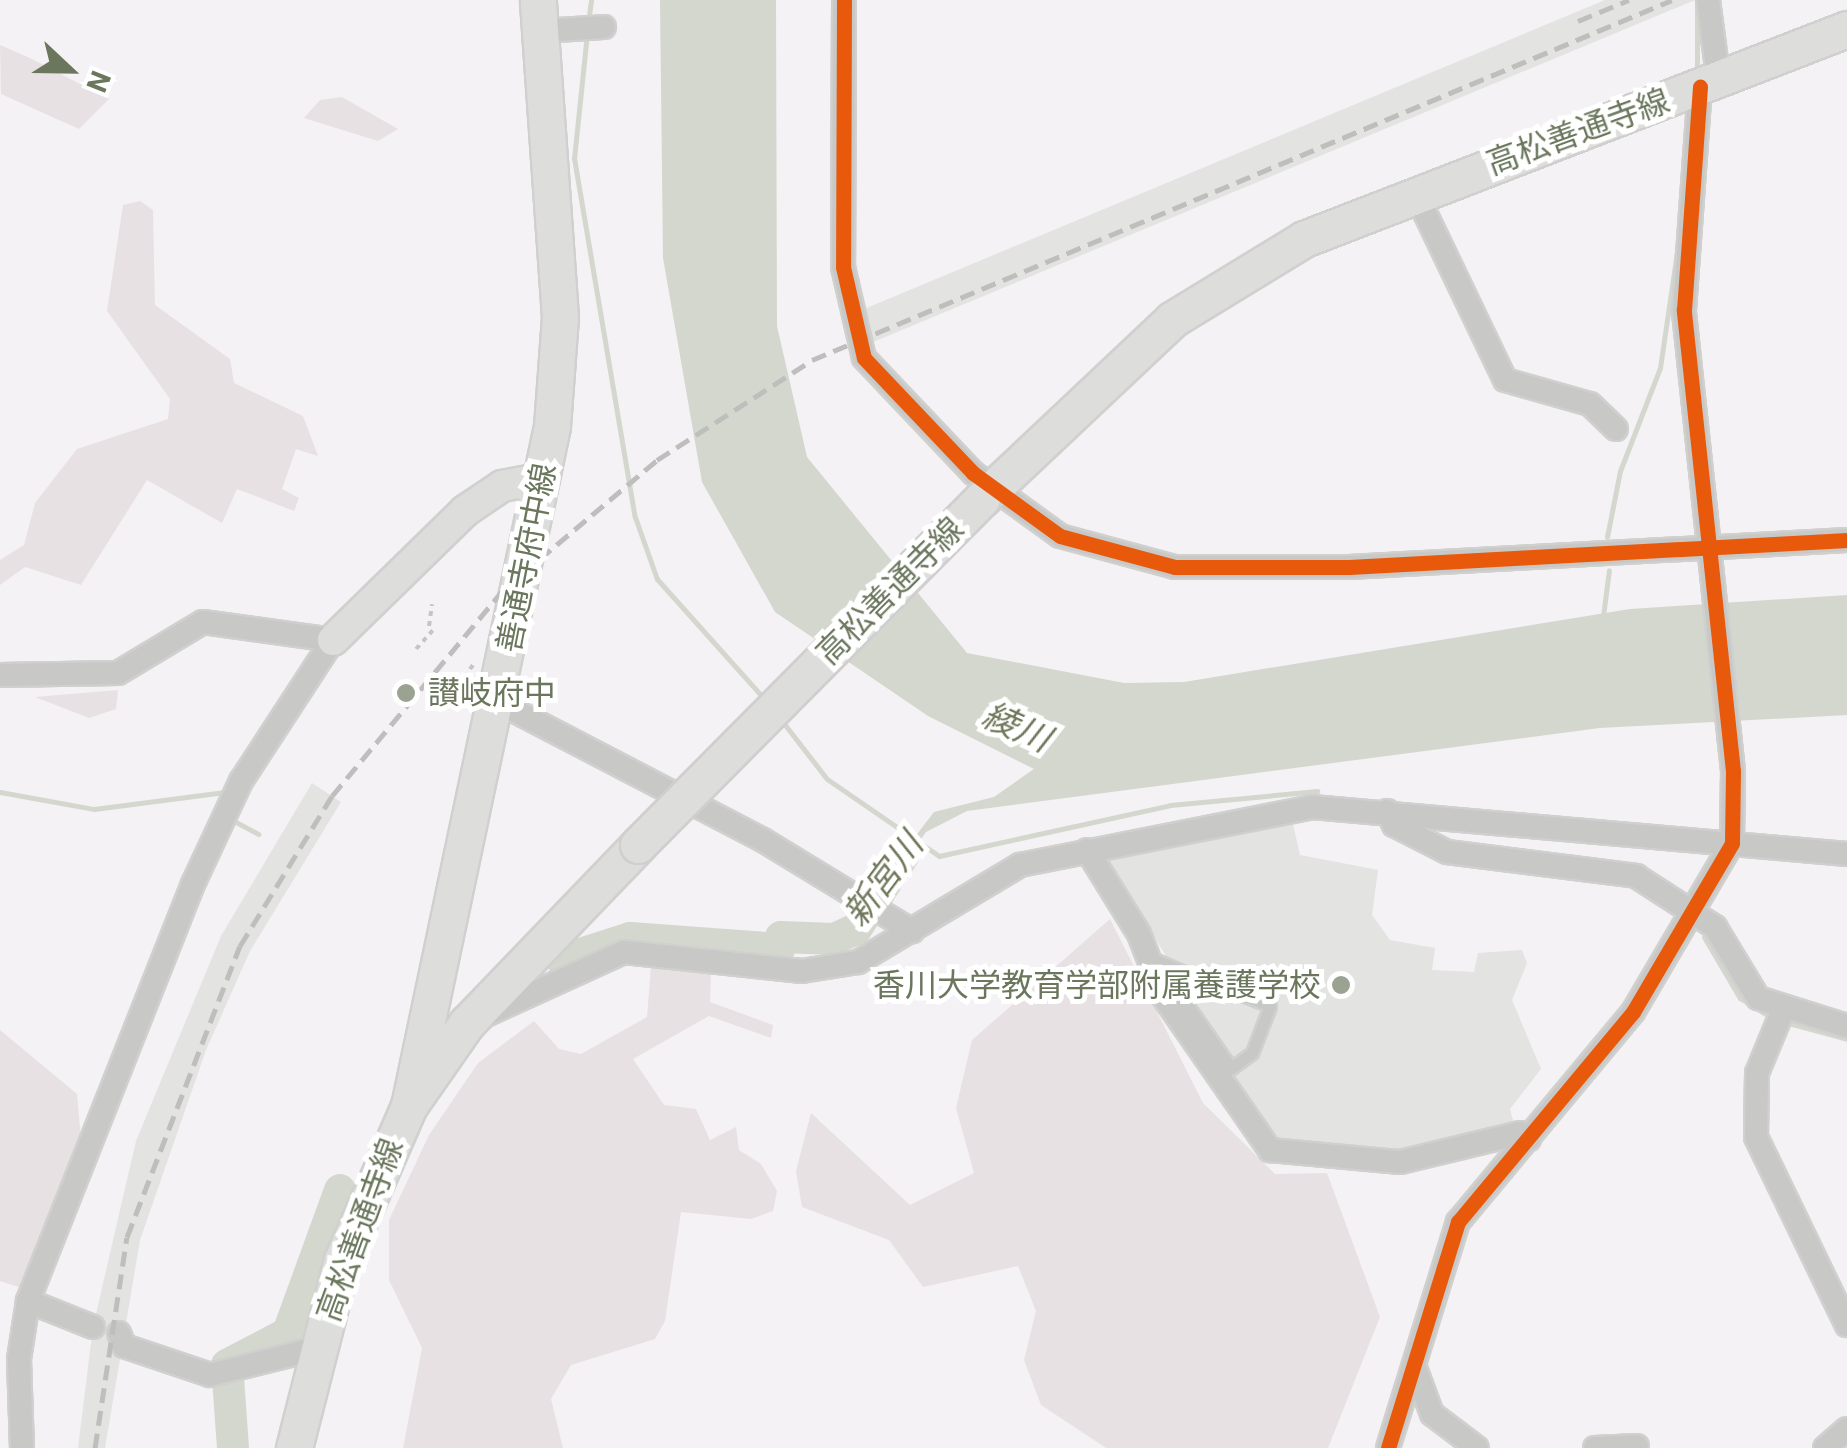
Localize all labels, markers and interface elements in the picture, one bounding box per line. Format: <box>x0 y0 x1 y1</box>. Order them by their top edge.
north arrow <box>20 20 120 120</box>
text: N <box>79 66 117 97</box>
street label: 高松善通寺線 <box>1481 81 1675 183</box>
street label: 善通寺府中線 <box>490 460 564 656</box>
street label: 高松善通寺線 <box>809 510 971 672</box>
place label: 讃岐府中 <box>428 674 556 712</box>
marker: 讃岐府中 <box>393 680 419 706</box>
water label: 綾川 <box>975 695 1057 761</box>
water label: 新宮川 <box>836 825 932 935</box>
place label: 香川大学教育学部附属養護学校 <box>873 966 1321 1004</box>
marker: 香川大学教育学部附属養護学校 <box>1330 974 1352 996</box>
street label: 高松善通寺線 <box>309 1133 411 1327</box>

